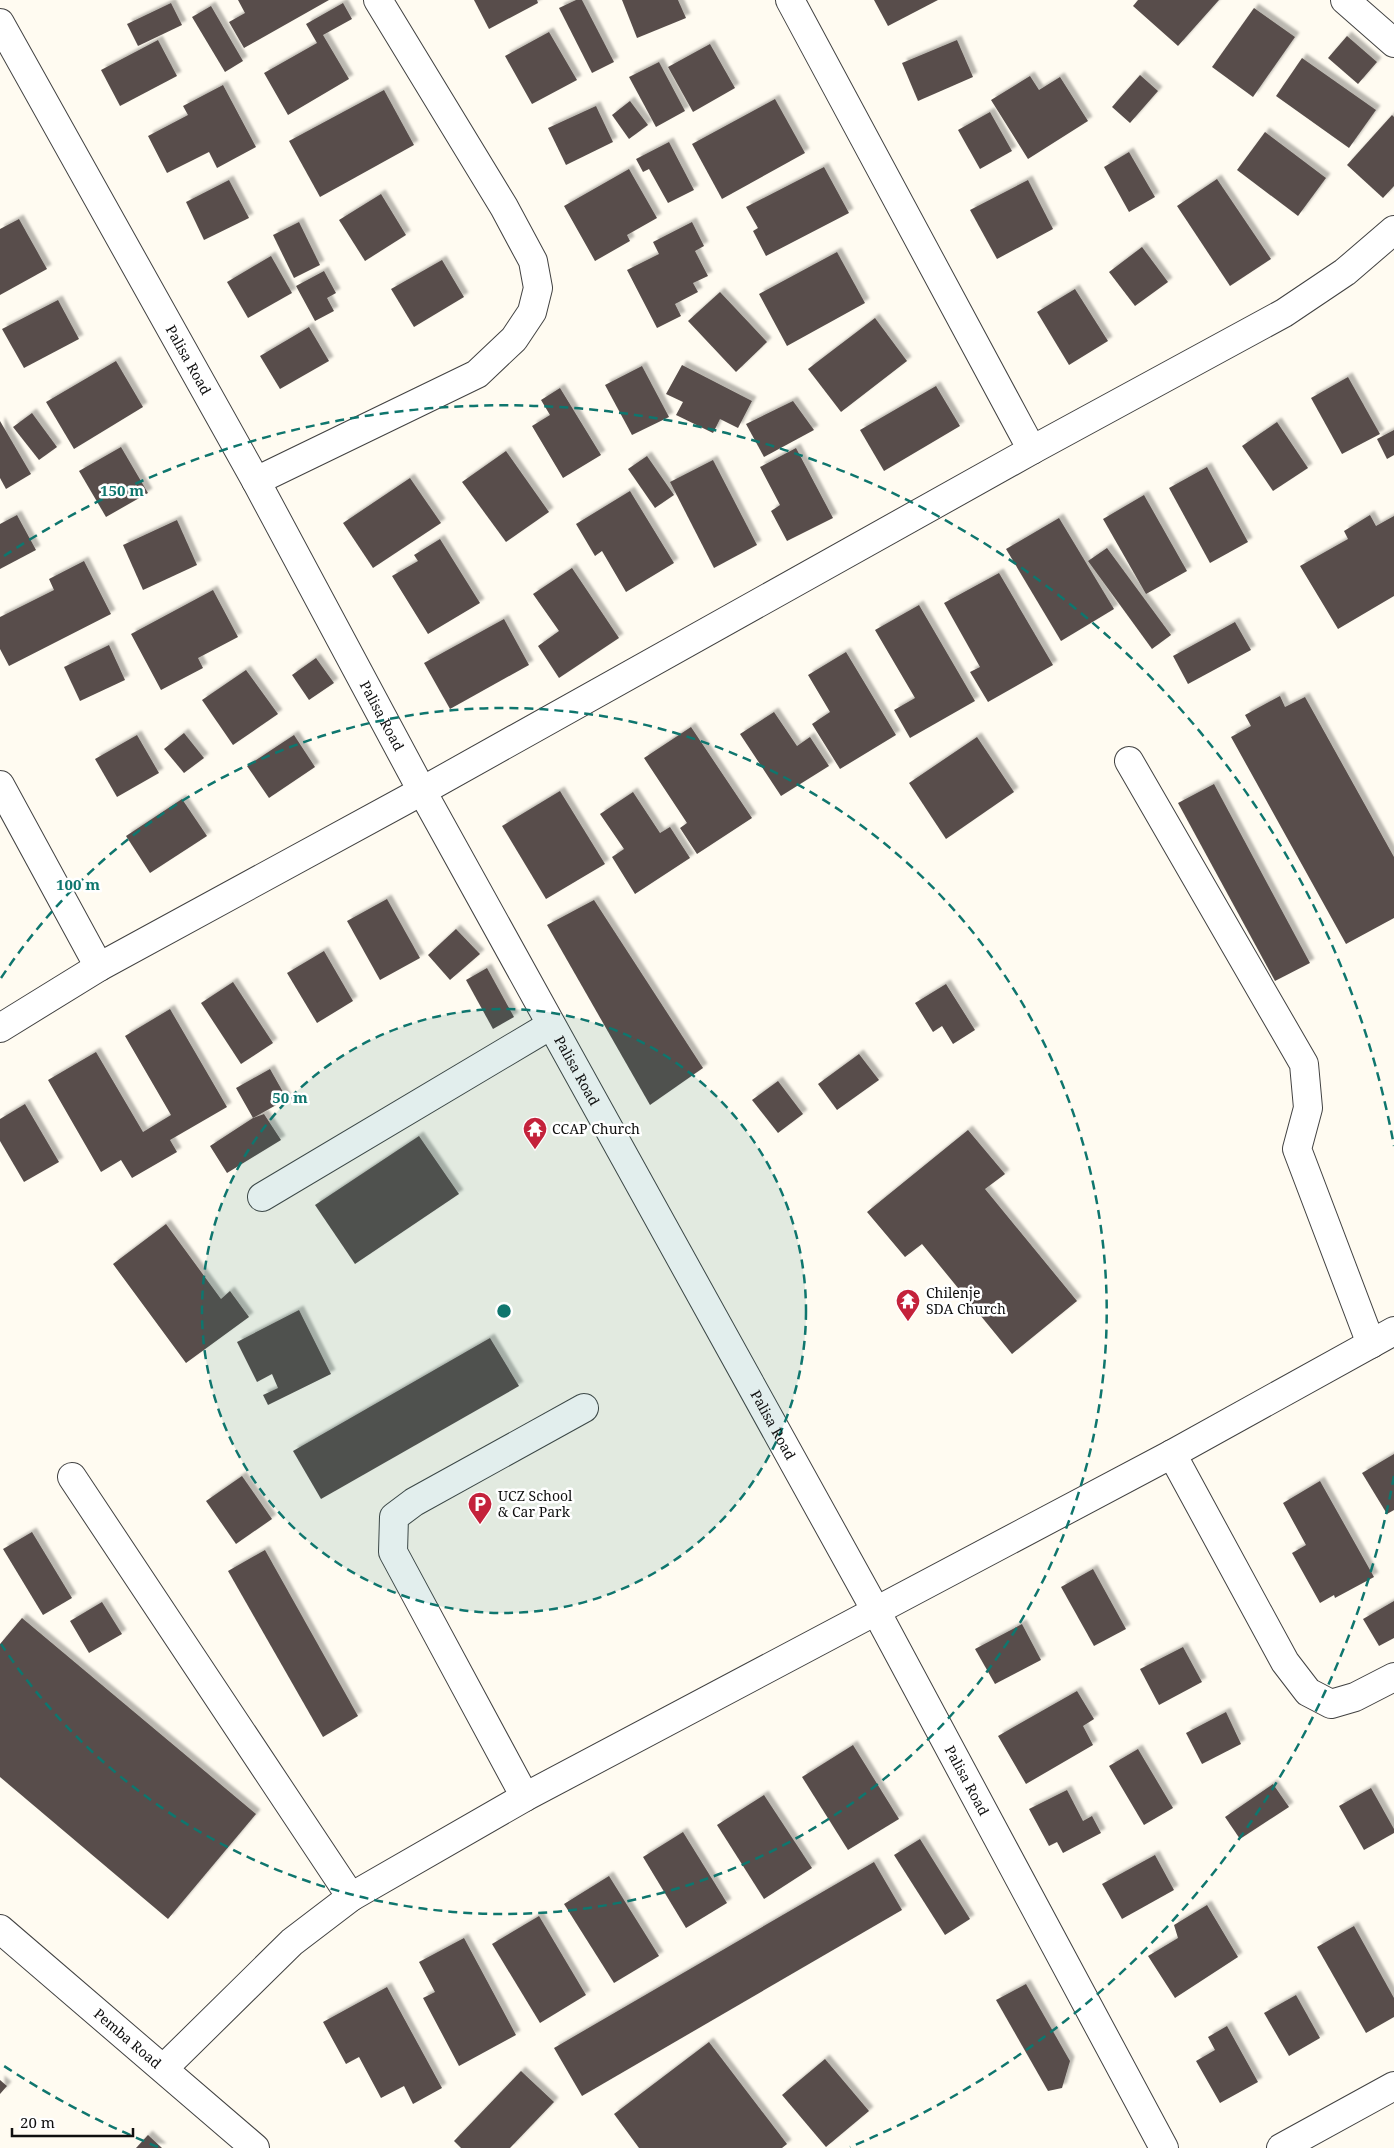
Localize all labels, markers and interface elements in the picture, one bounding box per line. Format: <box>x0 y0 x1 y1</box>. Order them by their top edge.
street label: Palisa Road <box>162 322 216 398</box>
text: 150 m <box>100 480 144 500</box>
street label: Palisa Road <box>356 677 409 754</box>
text: 100 m <box>56 874 100 894</box>
street label: Palisa Road <box>550 1032 604 1109</box>
text: 50 m <box>272 1087 308 1107</box>
temple icon: CCAP Church <box>522 1116 548 1150</box>
place label: CCAP Church <box>552 1119 640 1138</box>
place label: Chilenje SDA Church <box>926 1283 1006 1318</box>
temple icon: Chilenje SDA Church <box>895 1288 921 1322</box>
centre of rings <box>495 1302 513 1320</box>
street label: Palisa Road <box>747 1387 801 1463</box>
place label: UCZ School & Car Park <box>498 1486 573 1521</box>
parking icon: UCZ School & Car Park <box>467 1491 493 1525</box>
street label: Palisa Road <box>941 1742 994 1819</box>
street label: Pemba Road <box>90 2004 166 2073</box>
scale bar <box>12 2106 134 2138</box>
text: 20 m <box>20 2112 55 2132</box>

